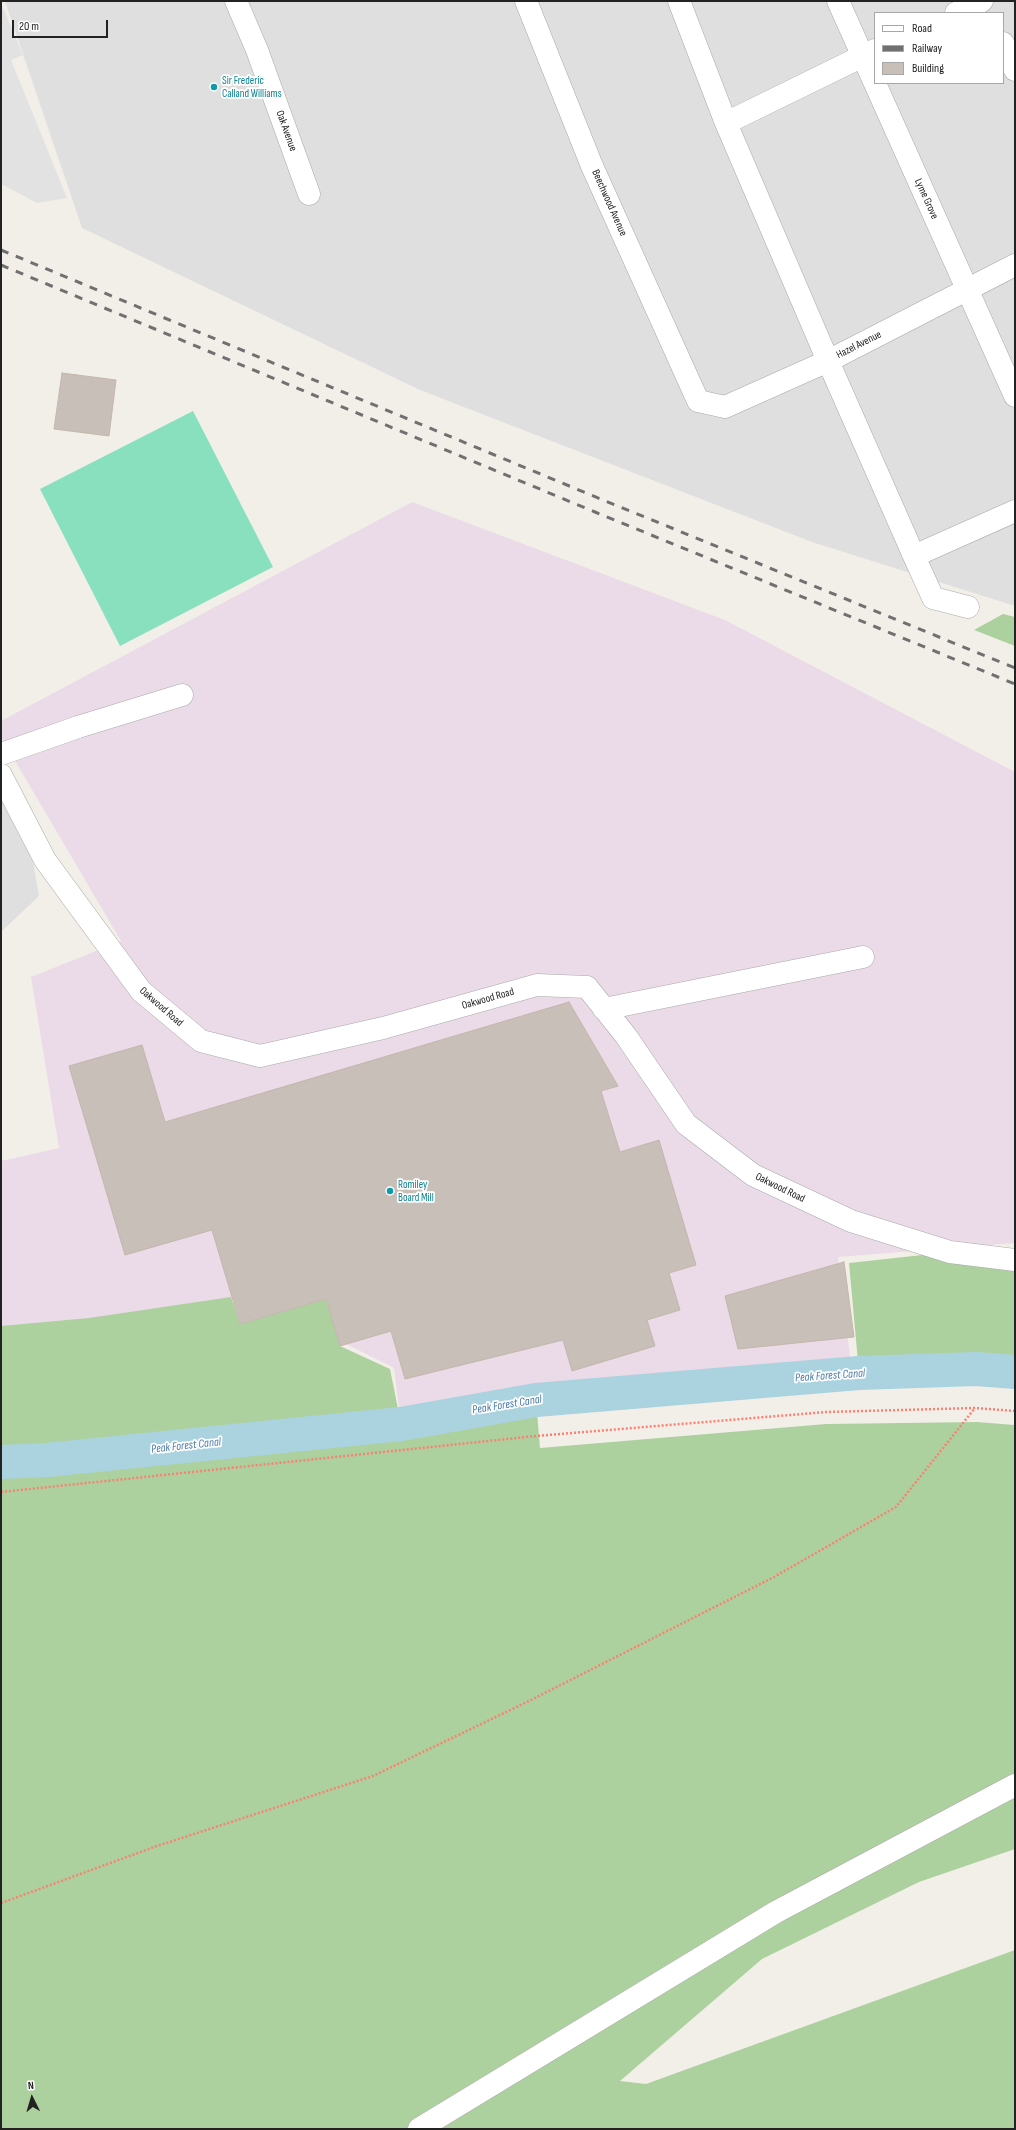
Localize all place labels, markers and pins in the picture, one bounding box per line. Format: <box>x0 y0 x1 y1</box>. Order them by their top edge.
place label: Sir Frederic Calland Williams <box>222 74 282 100</box>
marker: Sir Frederic Calland Williams <box>209 82 219 92</box>
place label: Romiley Board Mill <box>398 1178 434 1204</box>
marker: Romiley Board Mill <box>385 1186 395 1196</box>

